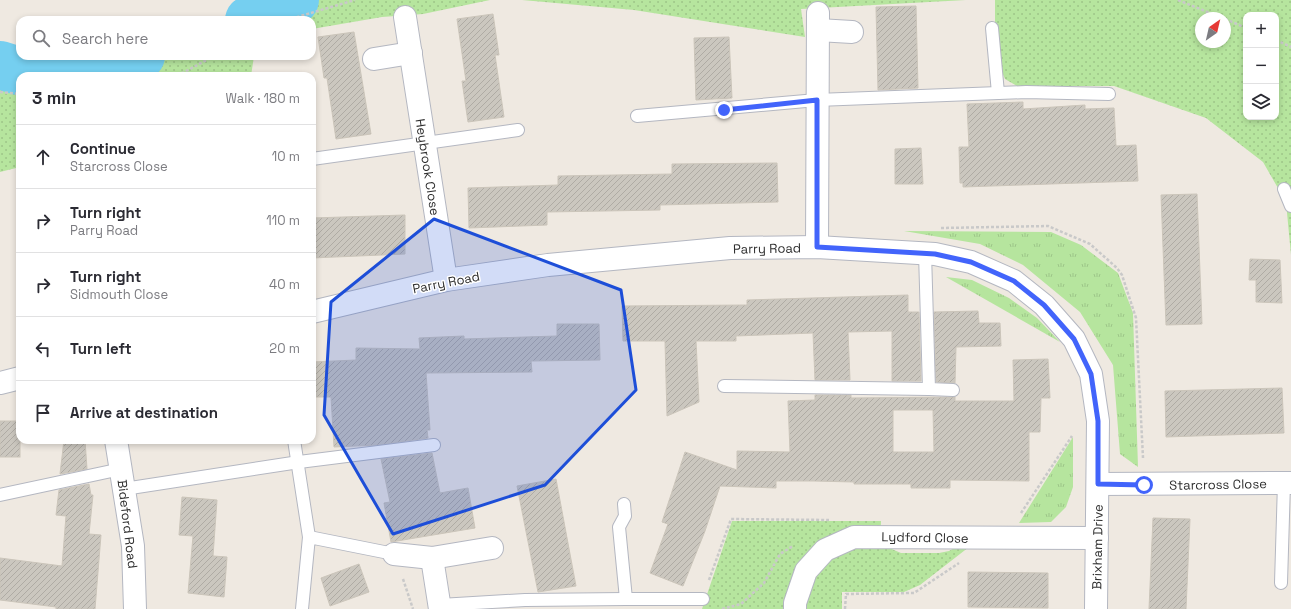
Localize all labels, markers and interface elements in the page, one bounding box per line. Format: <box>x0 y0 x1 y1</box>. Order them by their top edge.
north arrow <box>1195 12 1231 48</box>
map controls <box>1243 12 1279 120</box>
button: + <box>1243 12 1279 48</box>
search box <box>16 16 316 60</box>
icon: search <box>30 27 52 49</box>
text: Search here <box>62 29 148 48</box>
button: − <box>1243 48 1279 84</box>
button: layers <box>1243 84 1279 120</box>
text: 3 min <box>32 87 76 109</box>
text: Walk · 180 m <box>226 90 300 107</box>
route end <box>715 101 733 119</box>
street label: Heybrook Close <box>411 117 444 217</box>
text: Continue <box>70 139 136 158</box>
icon: ahead <box>32 146 54 168</box>
text: 10 m <box>272 148 300 165</box>
text: Starcross Close <box>70 158 168 175</box>
text: Turn right <box>70 203 141 222</box>
icon: right <box>32 210 54 232</box>
text: 110 m <box>266 212 300 229</box>
text: Parry Road <box>70 222 138 239</box>
street label: Parry Road <box>733 239 801 258</box>
text: Turn right <box>70 267 141 286</box>
street label: Parry Road <box>411 268 481 297</box>
icon: right <box>32 274 54 296</box>
text: 40 m <box>269 276 300 293</box>
text: Sidmouth Close <box>70 286 168 303</box>
icon: left <box>32 338 54 360</box>
text: Turn left <box>70 339 132 358</box>
text: 20 m <box>269 340 300 357</box>
icon: arrive <box>32 402 54 424</box>
text: Arrive at destination <box>70 403 218 422</box>
street label: Starcross Close <box>1169 475 1267 494</box>
route start <box>1135 476 1153 494</box>
street label: Bideford Road <box>114 479 141 569</box>
street label: Brixham Drive <box>1088 504 1107 590</box>
street label: Lydford Close <box>881 528 969 547</box>

